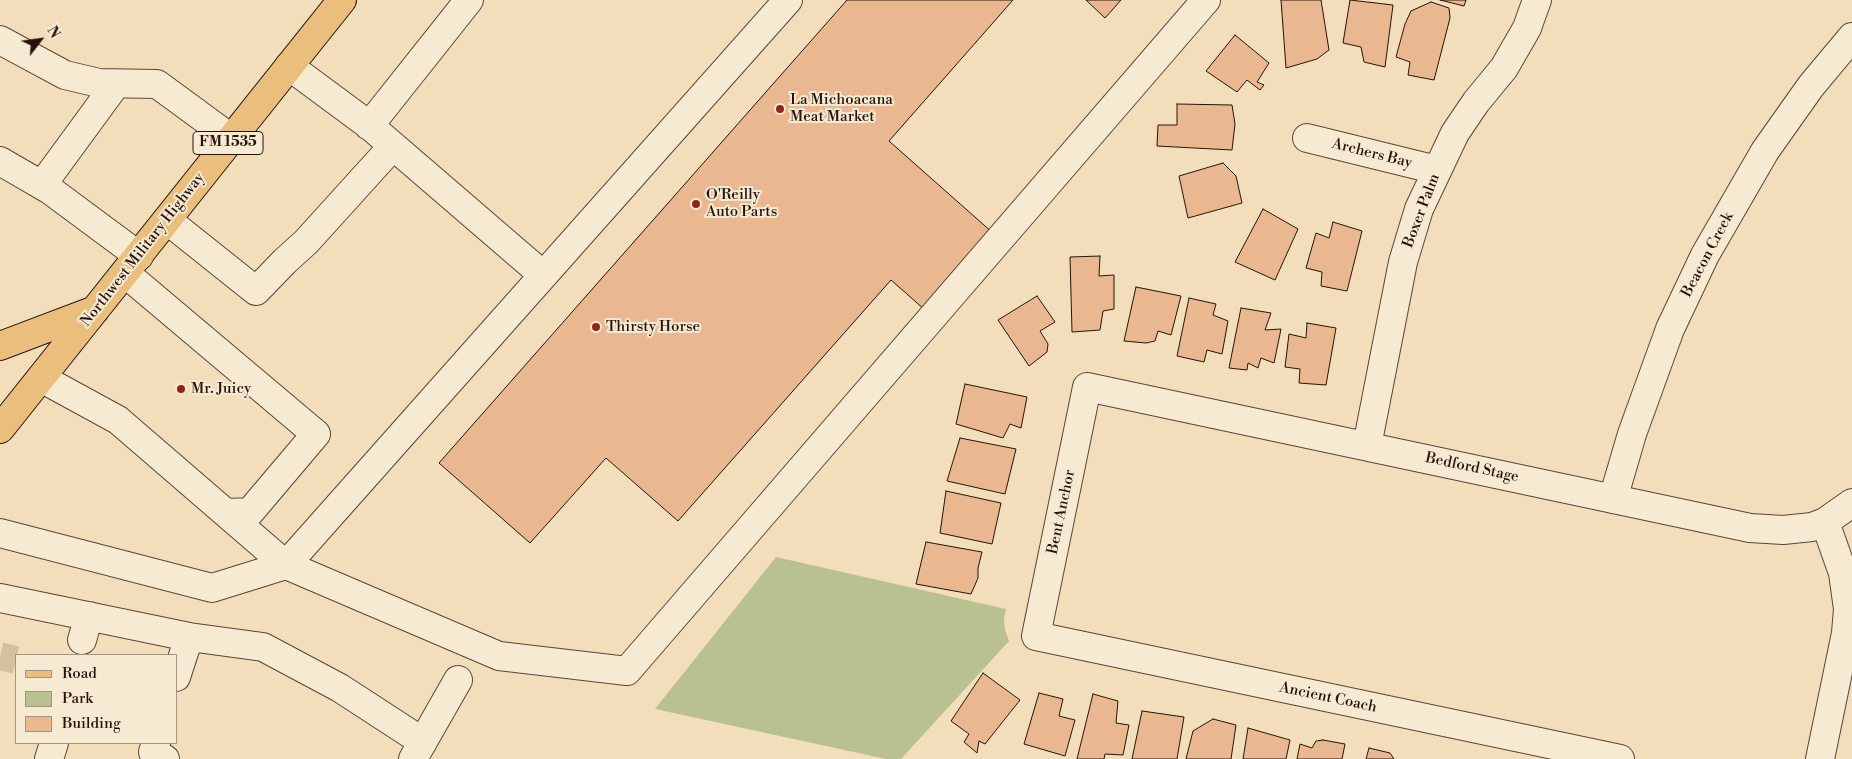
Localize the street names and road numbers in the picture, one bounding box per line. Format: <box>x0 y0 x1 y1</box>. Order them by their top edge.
road number: FM 1535 <box>193 132 263 154</box>
street label: Archers Bay <box>1330 135 1414 173</box>
street label: Northwest Military Highway <box>77 169 209 331</box>
street label: Boxer Palm <box>1400 171 1444 251</box>
street label: Beacon Creek <box>1678 210 1738 300</box>
street label: Bedford Stage <box>1424 449 1520 487</box>
street label: Bent Anchor <box>1044 468 1080 556</box>
street label: Ancient Coach <box>1278 679 1378 717</box>

